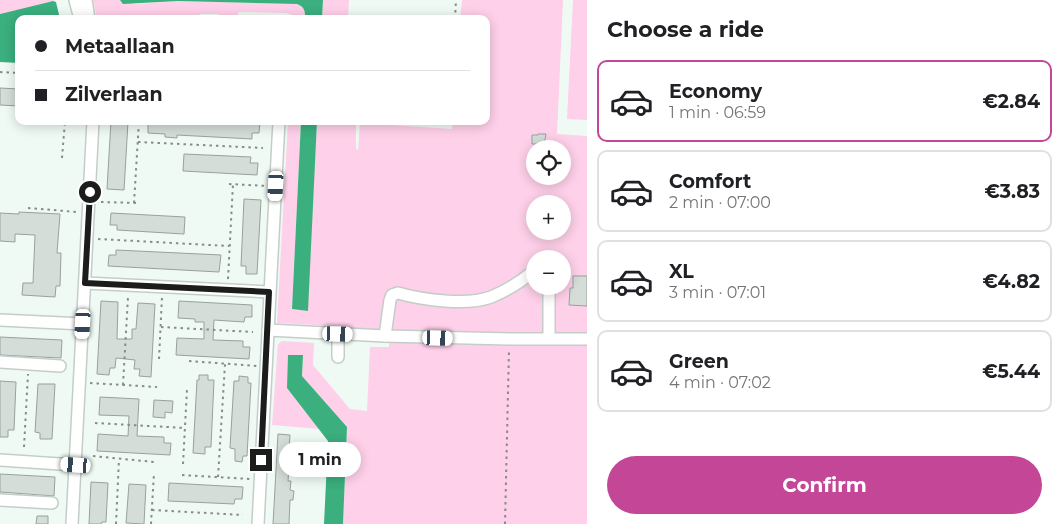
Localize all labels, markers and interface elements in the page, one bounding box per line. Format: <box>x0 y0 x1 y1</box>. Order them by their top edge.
text: Choose a ride <box>607 16 764 43</box>
text: Metaallaan <box>65 35 175 58</box>
icon: car <box>609 79 654 124</box>
text: Economy <box>669 80 762 103</box>
text: Zilverlaan <box>65 83 163 106</box>
text: €2.84 <box>982 90 1040 113</box>
text: 1 min · 06:59 <box>669 103 766 122</box>
map controls <box>526 140 571 295</box>
button: locate <box>526 140 571 185</box>
icon: car <box>609 169 654 214</box>
text: Comfort <box>669 170 751 193</box>
car <box>267 171 284 201</box>
text: €3.83 <box>984 180 1040 203</box>
route start <box>79 181 101 203</box>
text: 2 min · 07:00 <box>669 193 771 212</box>
button: + <box>526 195 571 240</box>
button: − <box>526 250 571 295</box>
icon: car <box>609 259 654 304</box>
text: XL <box>669 260 694 283</box>
text: €4.82 <box>982 270 1040 293</box>
text: 3 min · 07:01 <box>669 283 766 302</box>
car <box>74 309 91 339</box>
car <box>322 326 353 342</box>
car <box>422 330 453 346</box>
icon: car <box>609 349 654 394</box>
text: Green <box>669 350 729 373</box>
text: €5.44 <box>982 360 1040 383</box>
text: 4 min · 07:02 <box>669 373 771 392</box>
callout: 1 min <box>278 442 361 478</box>
route end <box>250 449 272 471</box>
text: 1 min <box>298 450 342 469</box>
car <box>60 456 91 474</box>
button: Confirm <box>607 456 1042 514</box>

